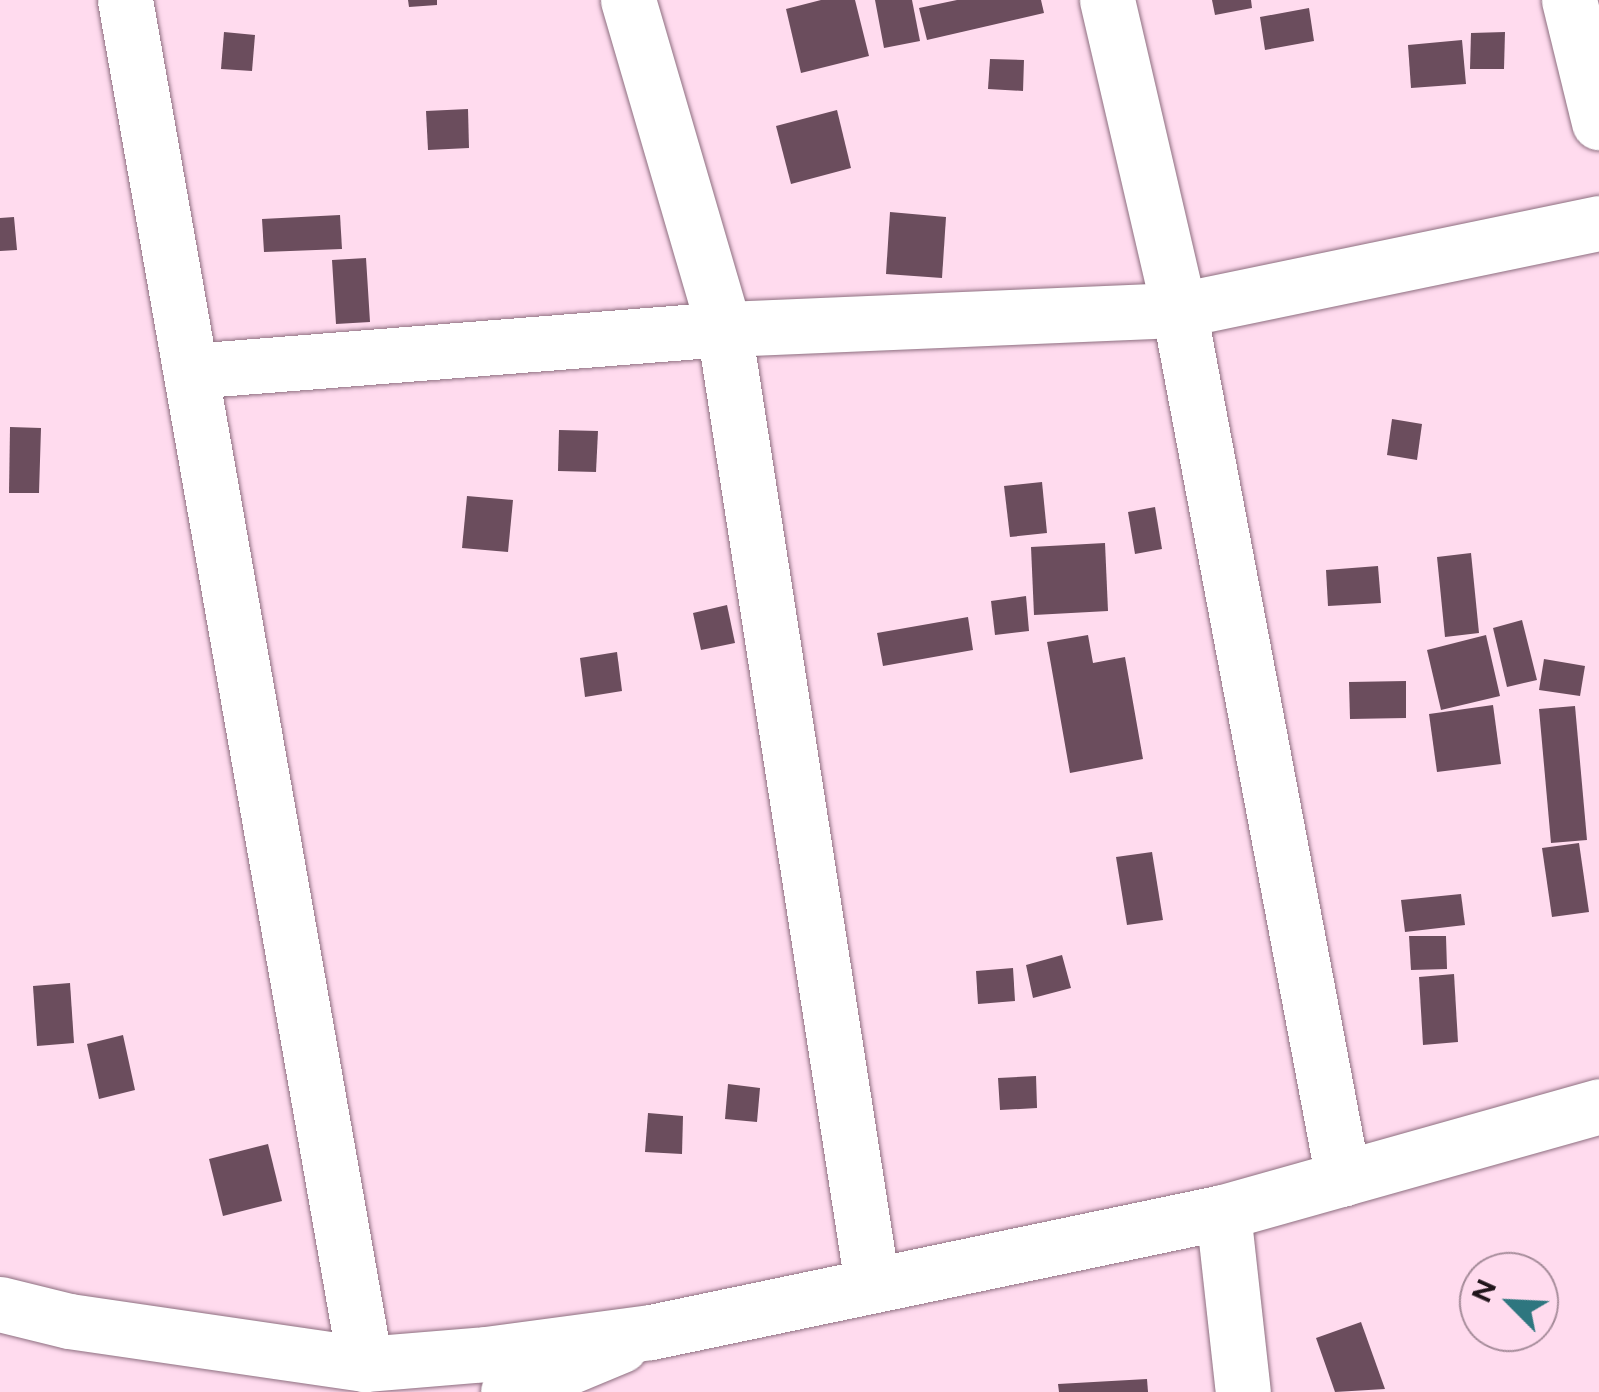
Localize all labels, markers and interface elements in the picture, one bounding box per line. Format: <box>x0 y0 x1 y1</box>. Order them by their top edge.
north arrow <box>1459 1252 1559 1352</box>
text: N <box>1463 1274 1503 1307</box>

